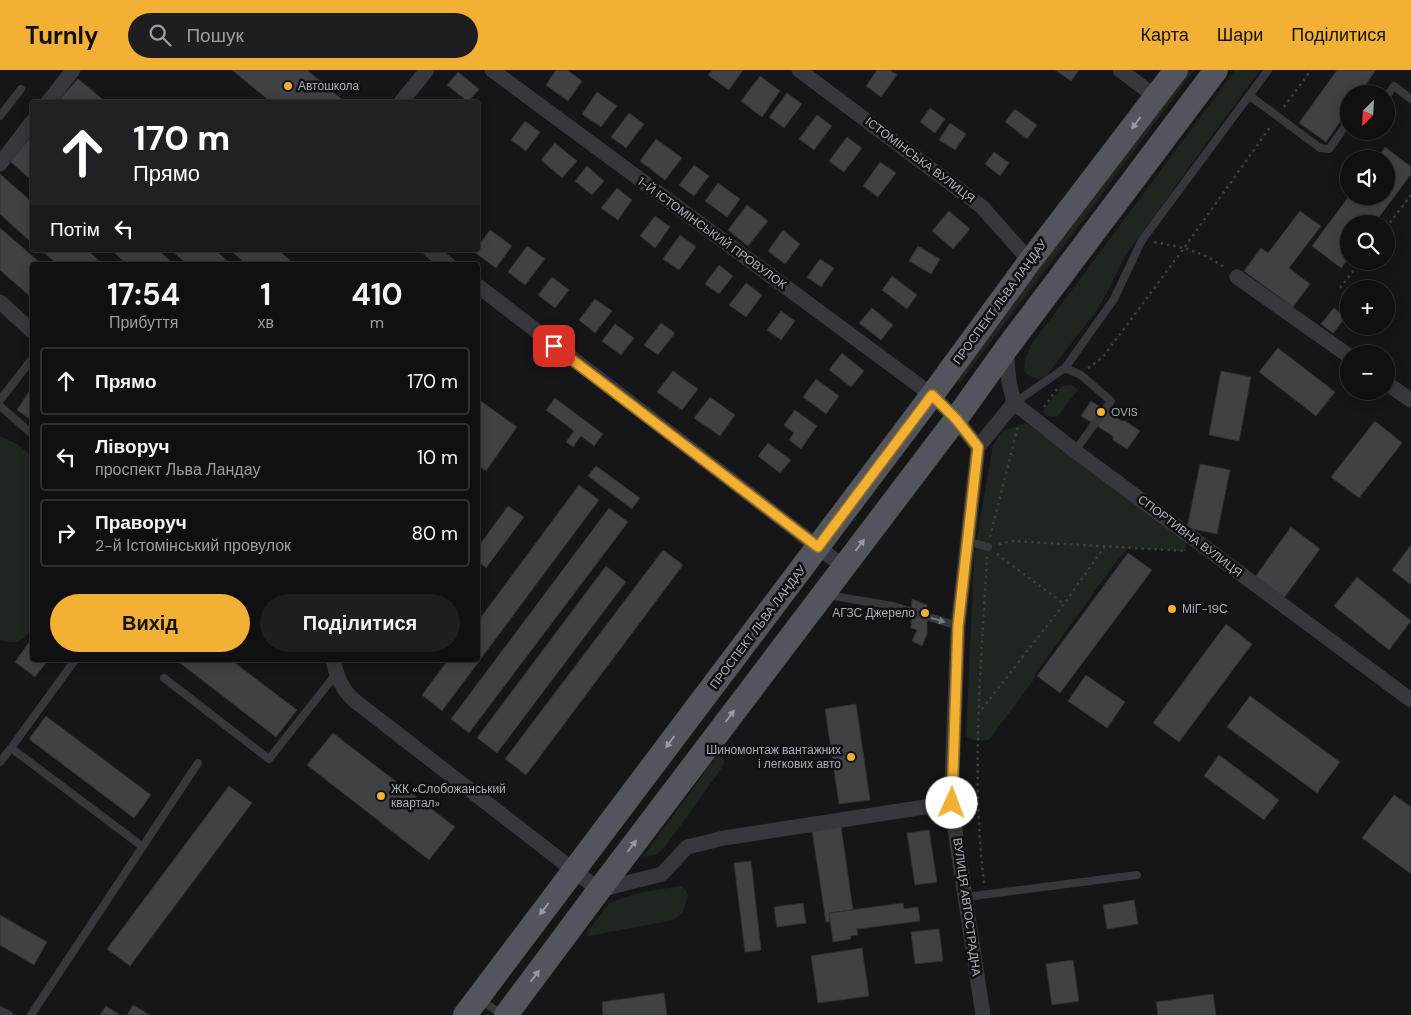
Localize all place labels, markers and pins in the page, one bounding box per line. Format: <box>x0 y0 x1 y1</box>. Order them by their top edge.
place label: Автошкола <box>298 78 360 94</box>
marker: Автошкола <box>282 80 294 92</box>
pin <box>533 325 575 367</box>
place label: OVIS <box>1111 404 1138 420</box>
marker: OVIS <box>1095 406 1107 418</box>
place label: МіГ-19С <box>1182 601 1228 617</box>
marker: МіГ-19С <box>1166 603 1178 615</box>
place label: АГЗС Джерело <box>832 605 915 621</box>
marker: АГЗС Джерело <box>919 607 931 619</box>
place label: Шиномонтаж вантажних і легкових авто <box>706 742 841 772</box>
marker: Шиномонтаж вантажних і легкових авто <box>845 751 857 763</box>
place label: ЖК «Слобожанський квартал» <box>391 781 506 811</box>
marker: ЖК «Слобожанський квартал» <box>375 790 387 802</box>

